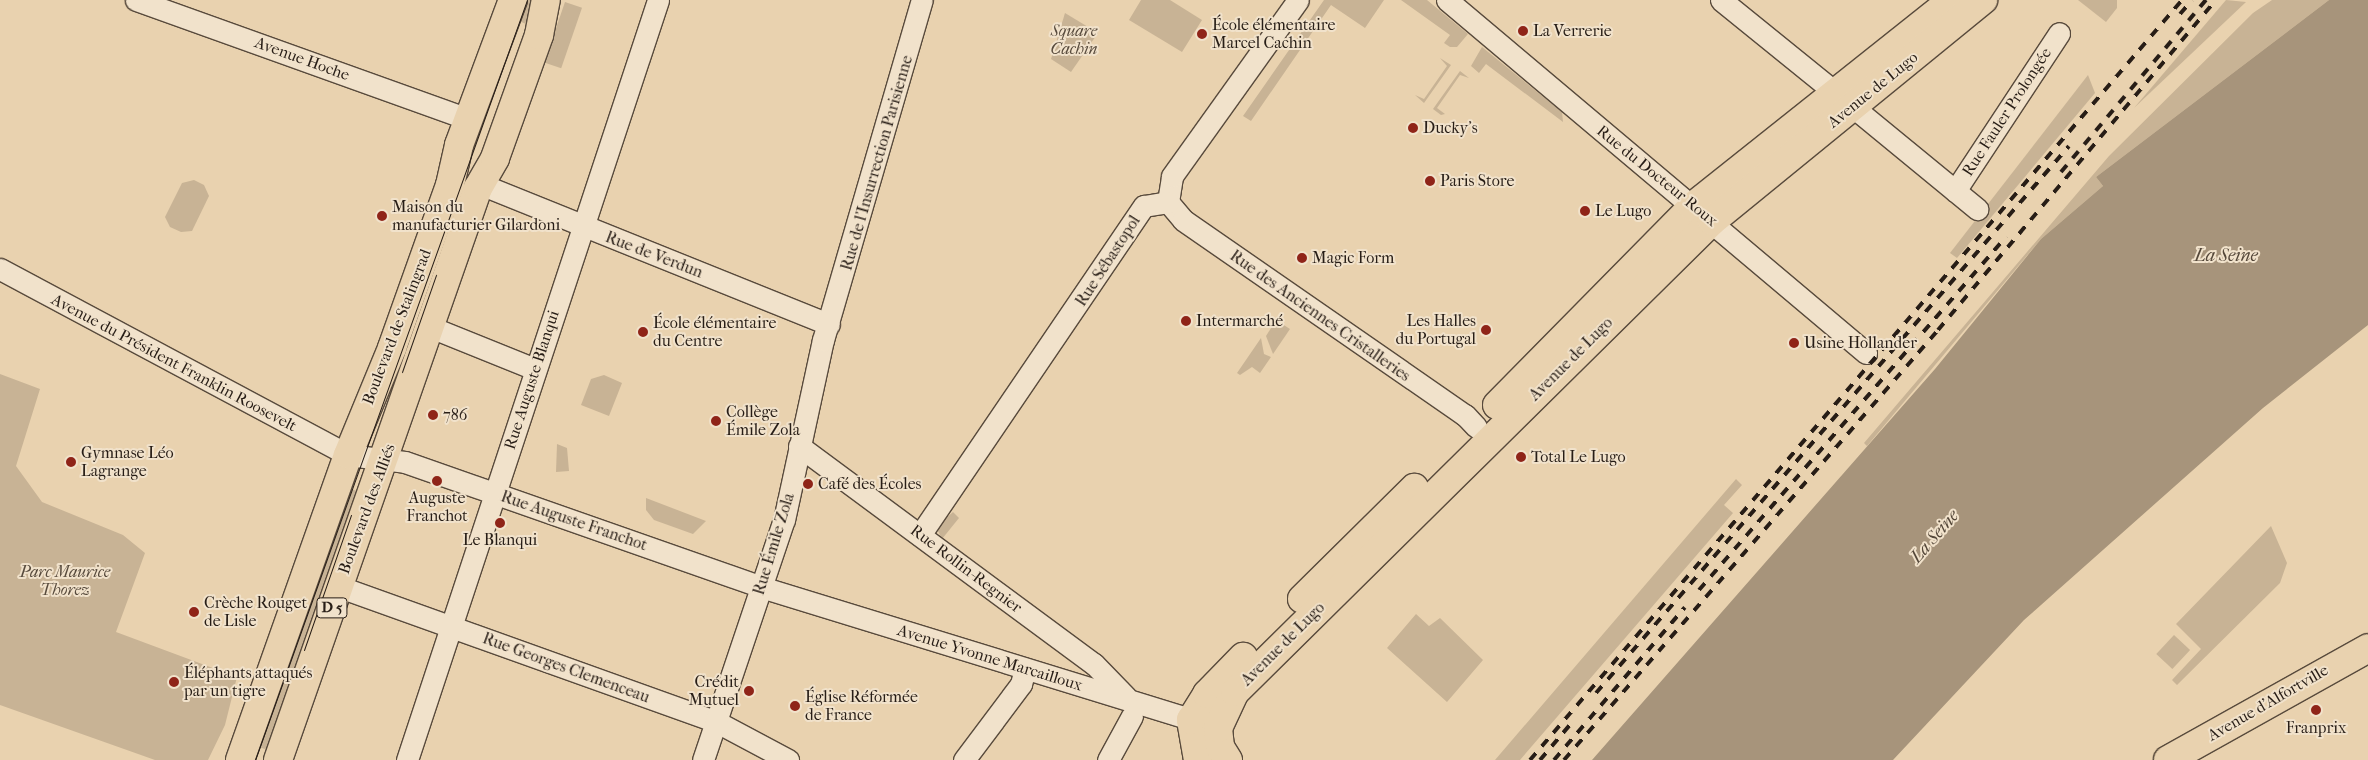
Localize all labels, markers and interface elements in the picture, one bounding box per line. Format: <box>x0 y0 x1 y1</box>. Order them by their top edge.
place label: École élémentaire Marcel Cachin <box>1212 15 1335 53</box>
park label: Square Cachin <box>1050 21 1098 59</box>
place label: La Verrerie <box>1533 21 1612 41</box>
marker: La Verrerie <box>1517 25 1529 37</box>
marker: École élémentaire Marcel Cachin <box>1196 28 1208 40</box>
street label: Avenue Hoche <box>252 33 352 85</box>
street label: Rue Fauler Prolongée <box>1958 44 2056 180</box>
street label: Avenue de Lugo <box>1824 48 1922 132</box>
street label: Rue de l'Insurrection Parisienne <box>837 53 917 273</box>
place label: Ducky's <box>1423 118 1478 138</box>
street label: Rue du Docteur Roux <box>1593 121 1721 231</box>
marker: Ducky's <box>1407 122 1419 134</box>
place label: Paris Store <box>1440 171 1514 191</box>
marker: Paris Store <box>1424 175 1436 187</box>
place label: Maison du manufacturier Gilardoni <box>392 197 560 235</box>
place label: Le Lugo <box>1595 201 1651 221</box>
marker: Le Lugo <box>1579 205 1591 217</box>
marker: Maison du manufacturier Gilardoni <box>376 210 388 222</box>
street label: Rue Sébastopol <box>1072 212 1144 310</box>
street label: Rue de Verdun <box>603 228 705 282</box>
water label: La Seine <box>2194 245 2258 267</box>
street label: Rue des Anciennes Cristalleries <box>1226 246 1414 386</box>
street label: Boulevard de Stalingrad <box>358 247 436 407</box>
place label: Magic Form <box>1312 248 1394 268</box>
marker: Magic Form <box>1296 252 1308 264</box>
street label: Avenue du Président Franklin Roosevelt <box>48 290 300 436</box>
street label: Rue Auguste Blanqui <box>500 308 564 452</box>
place label: Intermarché <box>1196 311 1283 331</box>
place label: Les Halles du Portugal <box>1396 311 1476 349</box>
place label: École élémentaire du Centre <box>653 313 776 351</box>
street label: Avenue de Lugo <box>1525 313 1617 405</box>
marker: Intermarché <box>1180 315 1192 327</box>
marker: Les Halles du Portugal <box>1480 324 1492 336</box>
marker: École élémentaire du Centre <box>637 326 649 338</box>
place label: Usine Hollander <box>1804 333 1917 353</box>
marker: Usine Hollander <box>1788 337 1800 349</box>
place label: Collège Émile Zola <box>726 402 800 440</box>
place label: 786 <box>443 405 467 425</box>
marker: 786 <box>427 409 439 421</box>
marker: Collège Émile Zola <box>710 415 722 427</box>
street label: Boulevard des Alliés <box>335 441 399 577</box>
place label: Gymnase Léo Lagrange <box>81 443 174 481</box>
place label: Total Le Lugo <box>1531 447 1626 467</box>
marker: Total Le Lugo <box>1515 451 1527 463</box>
marker: Gymnase Léo Lagrange <box>65 456 77 468</box>
place label: Café des Écoles <box>818 474 921 494</box>
marker: Auguste Franchot <box>431 475 443 487</box>
marker: Café des Écoles <box>802 478 814 490</box>
street label: Rue Auguste Franchot <box>498 487 650 555</box>
place label: Auguste Franchot <box>406 488 468 526</box>
street label: Rue Émile Zola <box>749 491 799 597</box>
water label: La Seine <box>1906 506 1964 568</box>
marker: Le Blanqui <box>494 517 506 529</box>
street label: Rue Rollin-Regnier <box>906 521 1026 617</box>
place label: Le Blanqui <box>463 530 537 550</box>
park label: Parc Maurice Thorez <box>20 562 110 600</box>
place label: Crèche Rouget de Lisle <box>204 593 307 631</box>
road number: D 5 <box>316 596 348 620</box>
street label: Avenue de Lugo <box>1237 598 1329 690</box>
marker: Crèche Rouget de Lisle <box>188 606 200 618</box>
street label: Avenue Yvonne Marcailloux <box>895 621 1085 695</box>
street label: Rue Georges Clemenceau <box>480 629 652 707</box>
street label: Avenue d'Alfortville <box>2204 661 2332 745</box>
place label: Éléphants attaqués par un tigre <box>184 663 312 701</box>
place label: Crédit Mutuel <box>689 672 739 710</box>
marker: Éléphants attaqués par un tigre <box>168 676 180 688</box>
marker: Crédit Mutuel <box>743 685 755 697</box>
place label: Église Réformée de France <box>805 687 918 725</box>
marker: Église Réformée de France <box>789 700 801 712</box>
marker: Franprix <box>2310 704 2322 716</box>
place label: Franprix <box>2286 718 2346 738</box>

